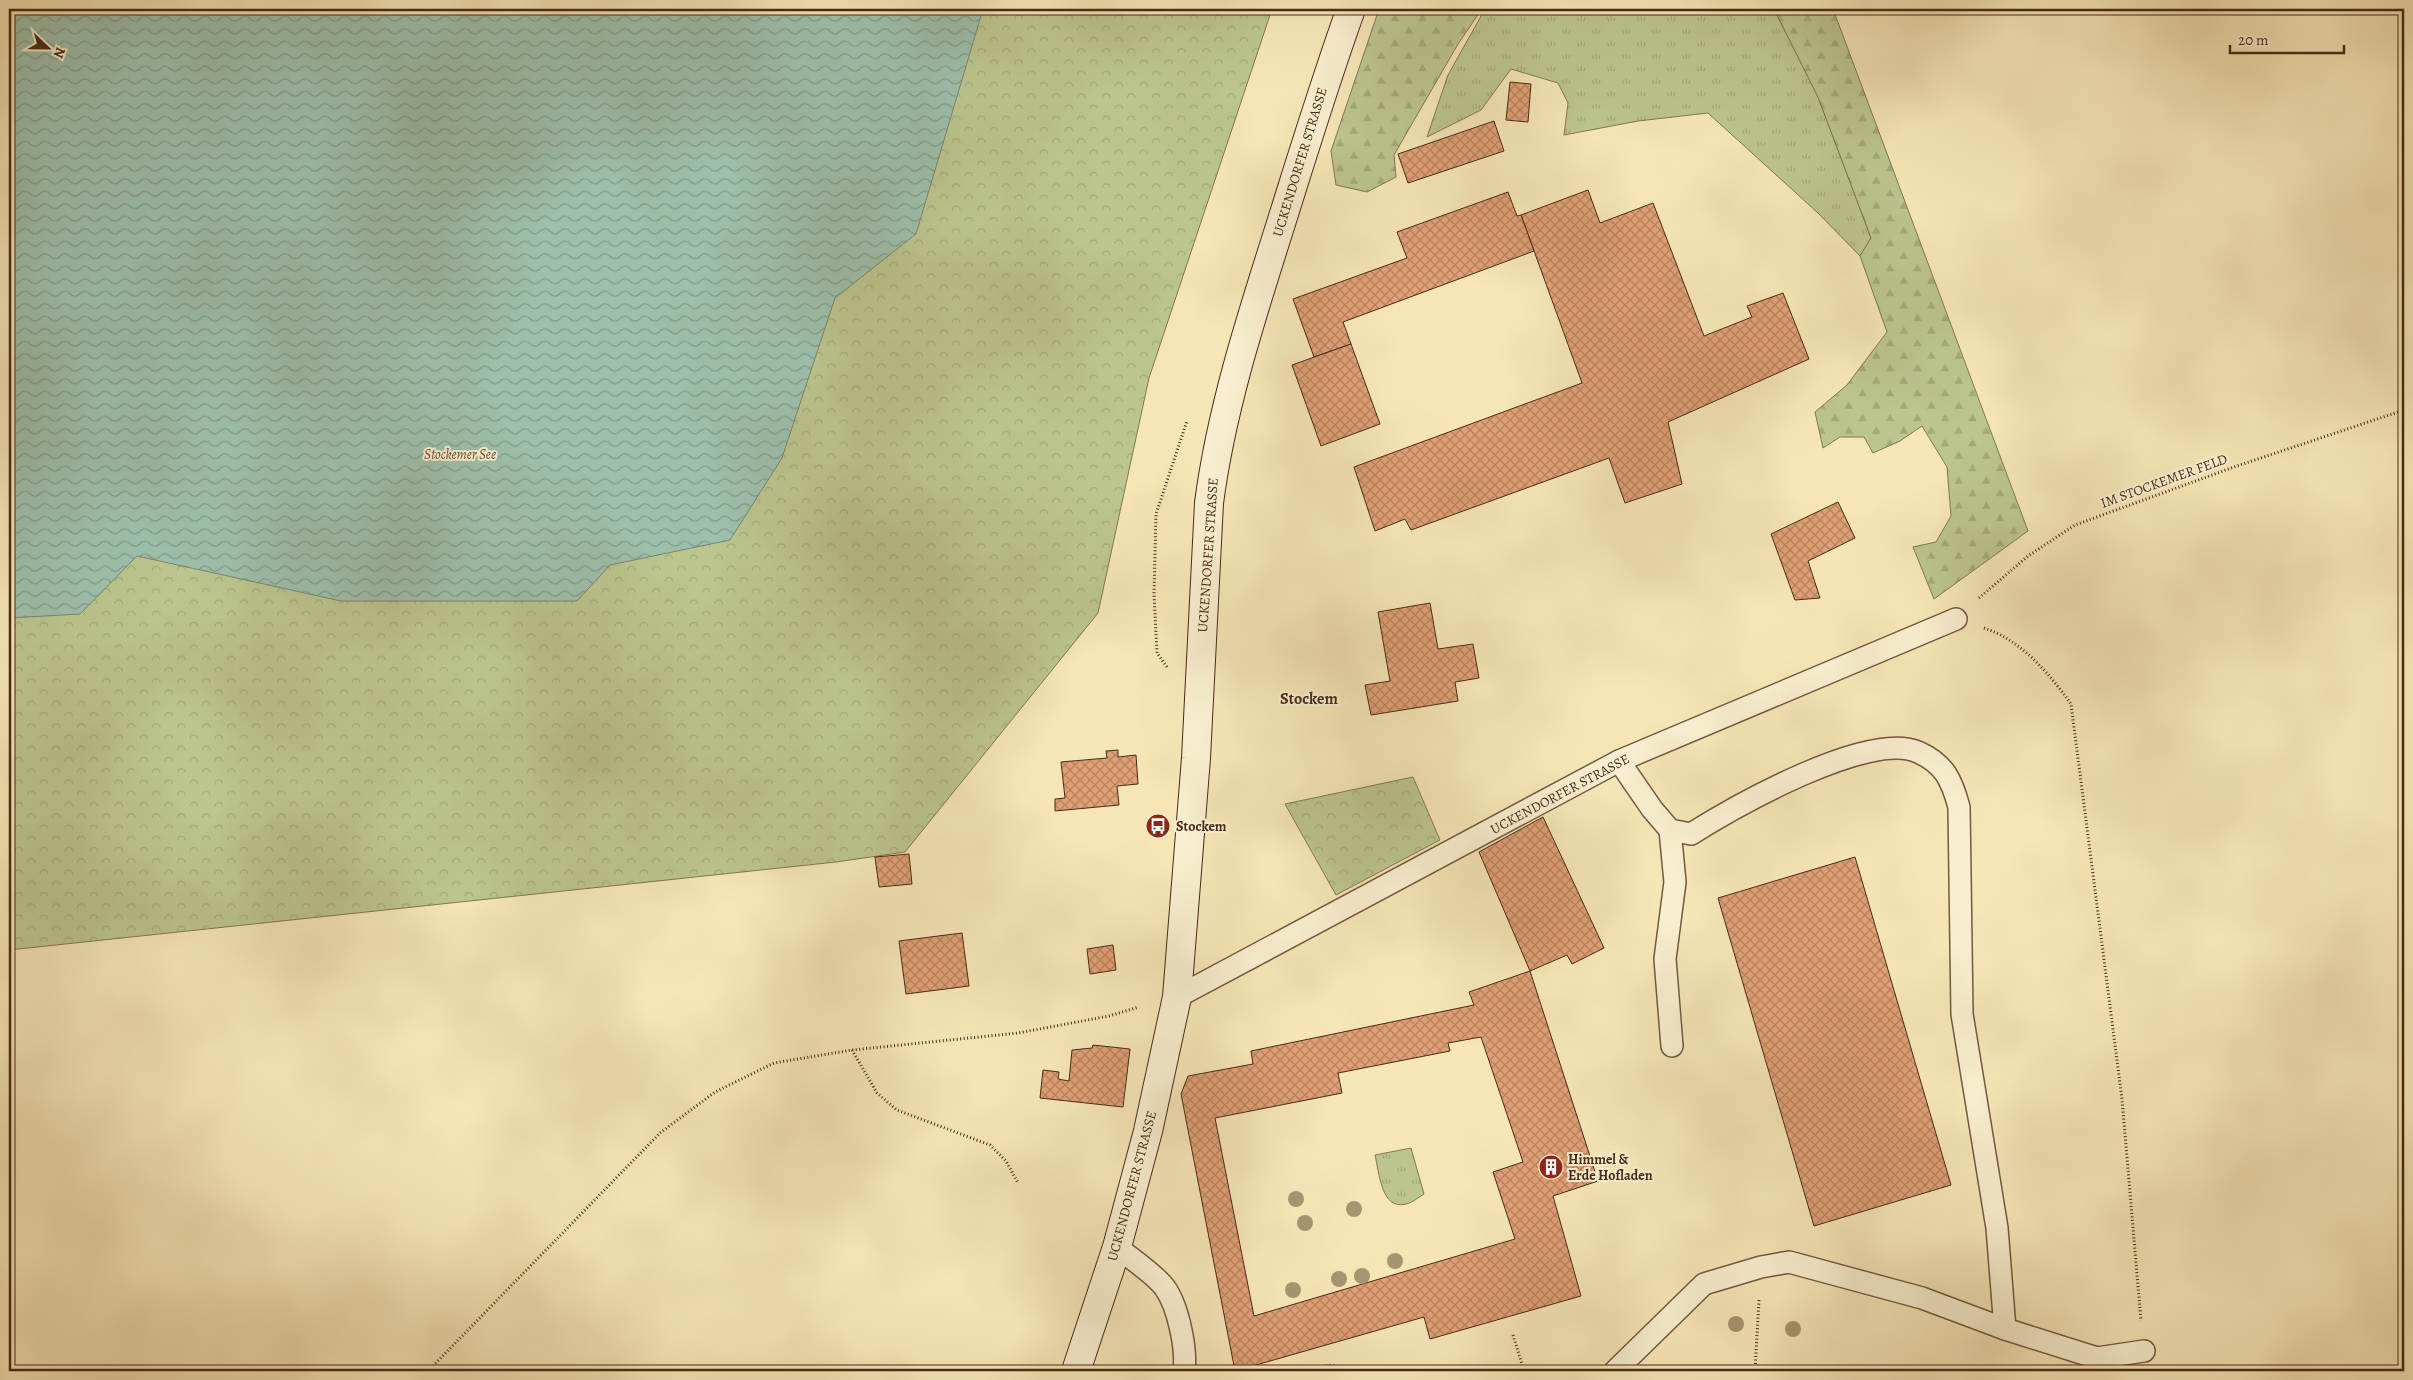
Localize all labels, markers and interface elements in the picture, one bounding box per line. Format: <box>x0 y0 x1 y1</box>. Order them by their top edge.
north arrow <box>22 22 72 72</box>
scale bar <box>2230 22 2344 54</box>
text: 20 m <box>2238 30 2269 50</box>
text: N <box>49 44 70 61</box>
street label: UCKENDORFER STRASSE <box>1268 85 1332 239</box>
park label: Stockemer See <box>424 445 496 464</box>
street label: IM STOCKEMER FELD <box>2098 449 2230 513</box>
street label: UCKENDORFER STRASSE <box>1193 477 1223 633</box>
district label: Stockem <box>1280 688 1338 710</box>
street label: UCKENDORFER STRASSE <box>1487 749 1633 839</box>
bus stop icon: Stockem <box>1145 813 1171 839</box>
place label: Stockem <box>1176 817 1227 836</box>
street label: UCKENDORFER STRASSE <box>1103 1109 1161 1263</box>
place label: Himmel & Erde Hofladen <box>1568 1150 1653 1185</box>
building icon: Himmel & Erde Hofladen <box>1538 1154 1564 1180</box>

